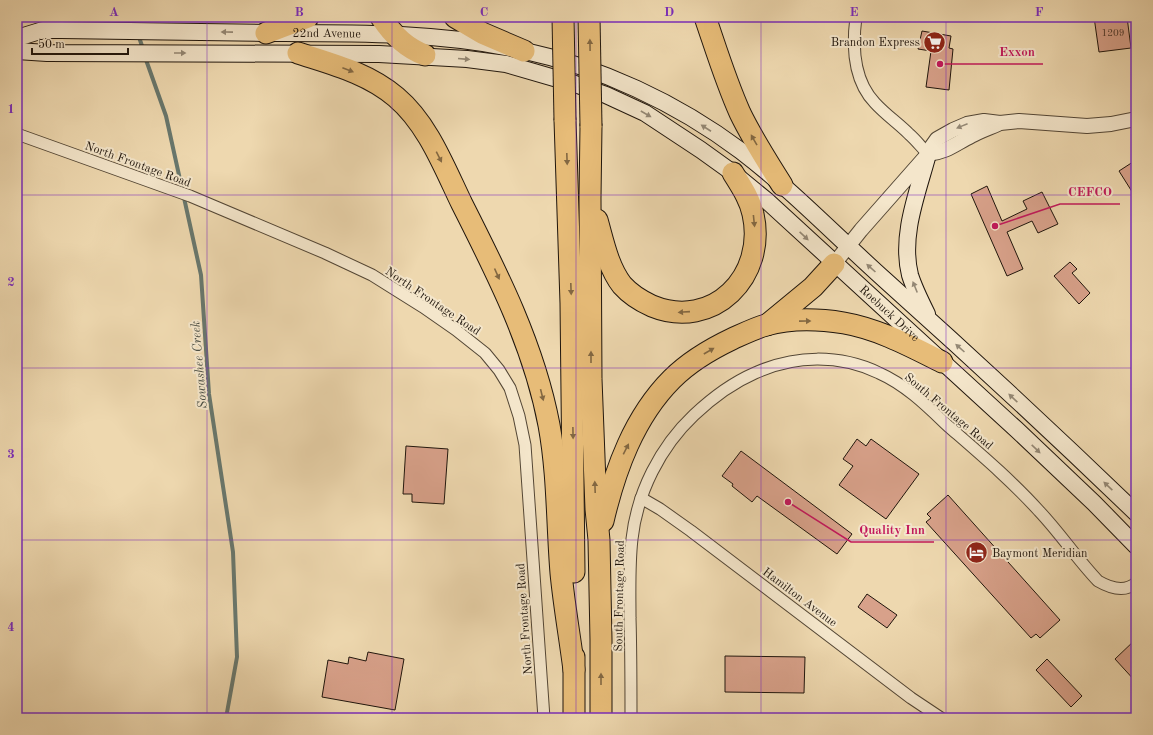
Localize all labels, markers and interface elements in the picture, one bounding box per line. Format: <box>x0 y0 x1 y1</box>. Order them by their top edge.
text: A <box>109 6 119 19</box>
text: B <box>294 6 304 19</box>
text: C <box>480 6 488 19</box>
text: D <box>664 6 674 19</box>
text: E <box>850 6 859 19</box>
text: F <box>1035 6 1044 19</box>
street label: 22nd Avenue <box>293 28 361 41</box>
house number: 1209 <box>1101 28 1125 38</box>
one-way arrow <box>220 29 233 35</box>
supermarket icon: Brandon Express <box>922 29 948 55</box>
scale bar <box>32 30 128 56</box>
place label: Brandon Express <box>831 37 920 49</box>
text: 50 m <box>38 38 65 51</box>
one-way arrow <box>587 38 593 51</box>
callout: Exxon <box>991 39 1043 64</box>
text: Exxon <box>999 46 1035 59</box>
one-way arrow <box>174 50 187 56</box>
one-way arrow <box>458 55 470 62</box>
one-way arrow <box>343 68 355 74</box>
text: 1 <box>7 103 15 116</box>
one-way arrow <box>640 111 652 118</box>
one-way arrow <box>700 124 712 131</box>
one-way arrow <box>955 124 967 130</box>
one-way arrow <box>751 134 758 146</box>
street label: North Frontage Road <box>83 140 192 190</box>
one-way arrow <box>436 152 442 163</box>
one-way arrow <box>563 153 570 165</box>
callout: CEFCO <box>1060 179 1120 204</box>
text: CEFCO <box>1068 186 1112 199</box>
one-way arrow <box>751 215 757 227</box>
one-way arrow <box>799 231 809 240</box>
one-way arrow <box>866 264 877 273</box>
street label: North Frontage Road <box>383 266 482 338</box>
one-way arrow <box>494 268 500 279</box>
text: 2 <box>7 276 15 289</box>
one-way arrow <box>911 281 917 293</box>
one-way arrow <box>567 283 574 295</box>
street label: Roebuck Drive <box>857 284 921 344</box>
one-way arrow <box>677 309 690 315</box>
one-way arrow <box>799 318 812 324</box>
water label: Sowashee Creek <box>189 320 210 409</box>
one-way arrow <box>955 344 965 353</box>
one-way arrow <box>703 348 715 355</box>
one-way arrow <box>588 350 594 363</box>
street label: South Frontage Road <box>902 371 995 452</box>
one-way arrow <box>539 389 545 402</box>
one-way arrow <box>1008 393 1018 402</box>
one-way arrow <box>570 427 576 440</box>
one-way arrow <box>623 443 629 455</box>
one-way arrow <box>1031 444 1041 454</box>
text: 3 <box>7 448 15 461</box>
one-way arrow <box>592 480 598 493</box>
one-way arrow <box>1103 482 1113 491</box>
callout: Quality Inn <box>851 517 934 542</box>
text: Quality Inn <box>859 524 925 537</box>
street label: South Frontage Road <box>613 540 627 652</box>
hotel icon: Baymont Meridian <box>964 540 990 566</box>
place label: Baymont Meridian <box>992 548 1088 560</box>
street label: North Frontage Road <box>515 563 535 675</box>
street label: Hamilton Avenue <box>760 566 839 630</box>
text: 4 <box>7 621 15 634</box>
one-way arrow <box>598 672 604 685</box>

